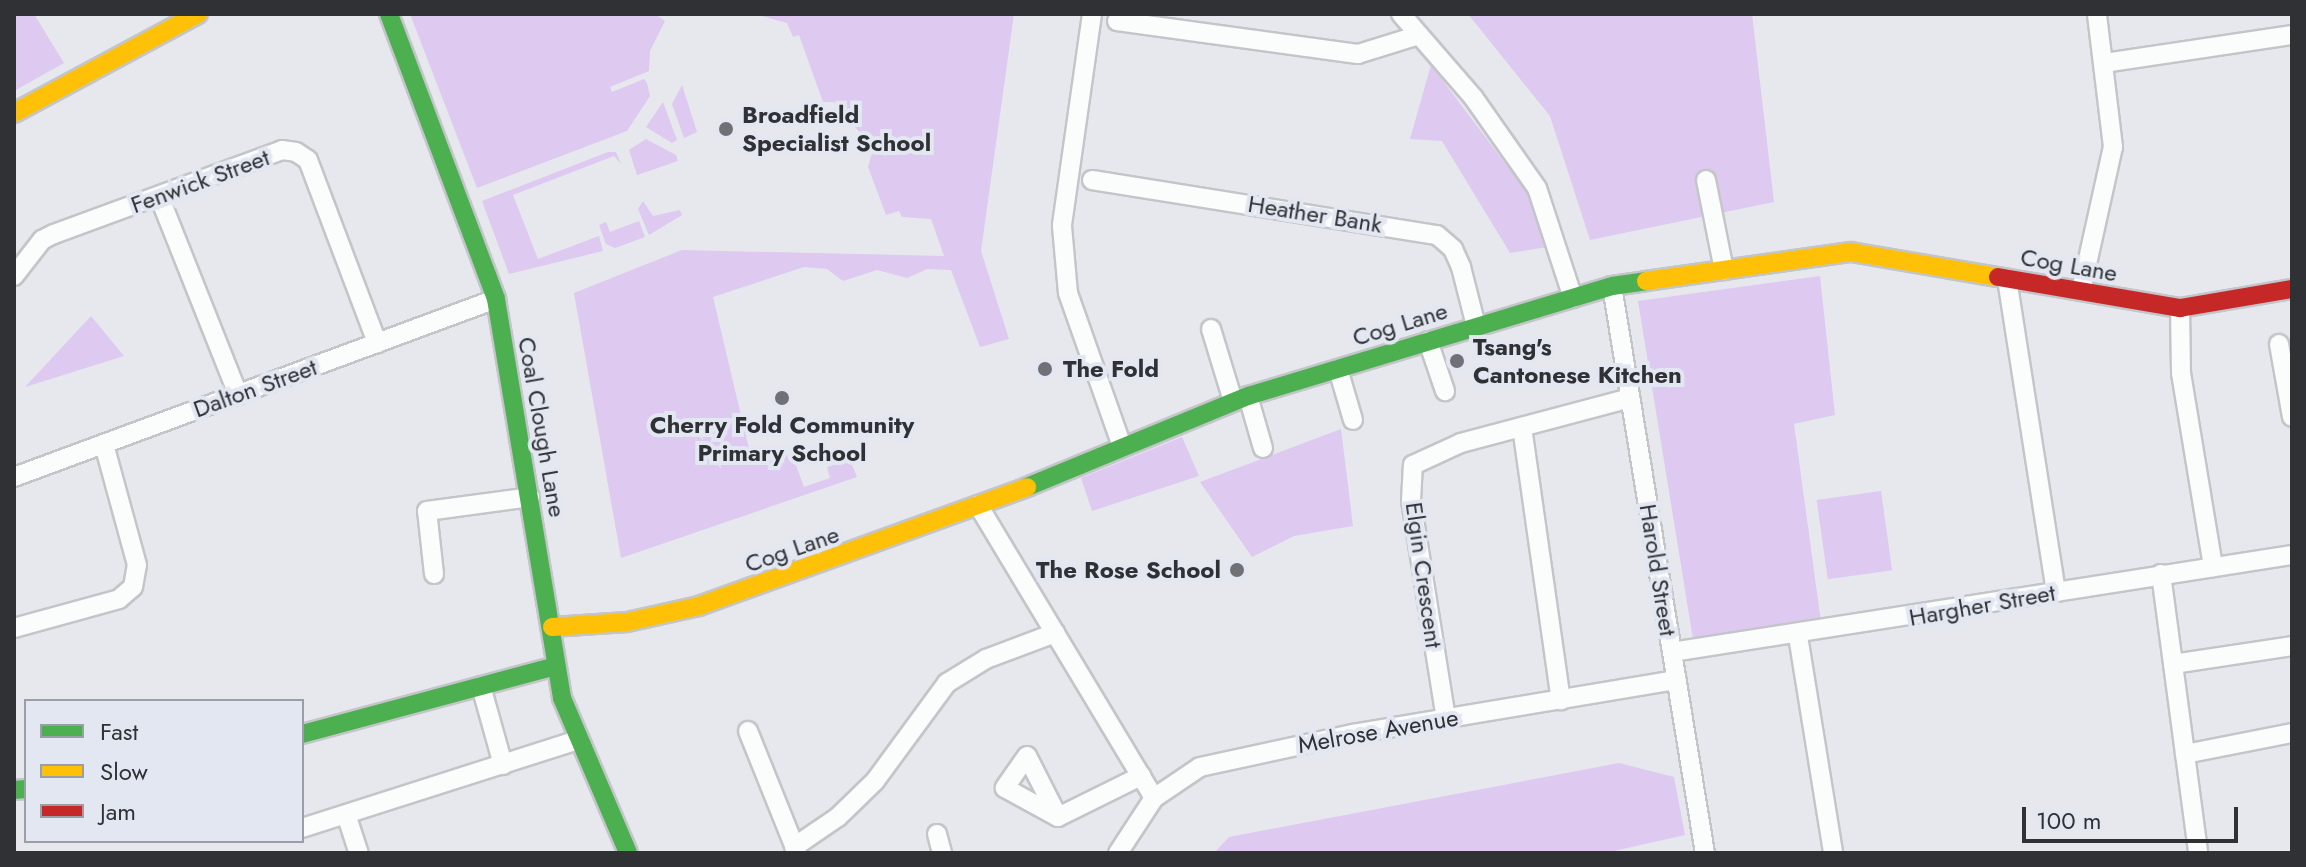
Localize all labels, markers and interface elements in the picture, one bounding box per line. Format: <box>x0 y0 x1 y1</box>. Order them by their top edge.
place label: Broadfield Specialist School <box>742 101 931 157</box>
marker: Broadfield Specialist School <box>717 120 735 138</box>
street label: Fenwick Street <box>127 143 273 219</box>
street label: Heather Bank <box>1246 189 1384 239</box>
street label: Cog Lane <box>2018 242 2120 288</box>
street label: Cog Lane <box>1349 296 1451 352</box>
place label: Tsang's Cantonese Kitchen <box>1473 333 1682 389</box>
street label: Coal Clough Lane <box>512 335 572 519</box>
street label: Dalton Street <box>189 352 321 424</box>
marker: Tsang's Cantonese Kitchen <box>1448 352 1466 370</box>
place label: The Fold <box>1063 355 1159 383</box>
marker: The Fold <box>1034 358 1056 380</box>
marker: Cherry Fold Community Primary School <box>773 389 791 407</box>
place label: Cherry Fold Community Primary School <box>650 411 914 467</box>
street label: Elgin Crescent <box>1400 500 1448 650</box>
street label: Harold Street <box>1633 502 1683 638</box>
street label: Cog Lane <box>741 519 843 579</box>
place label: The Rose School <box>1036 556 1221 584</box>
marker: The Rose School <box>1228 561 1246 579</box>
street label: Hargher Street <box>1907 578 2057 632</box>
legend <box>24 699 304 843</box>
street label: Melrose Avenue <box>1296 703 1460 759</box>
text: Fast <box>100 714 138 749</box>
text: Slow <box>100 754 148 789</box>
scale bar <box>2026 791 2242 841</box>
text: Jam <box>100 794 136 829</box>
text: 100 m <box>2036 803 2102 838</box>

